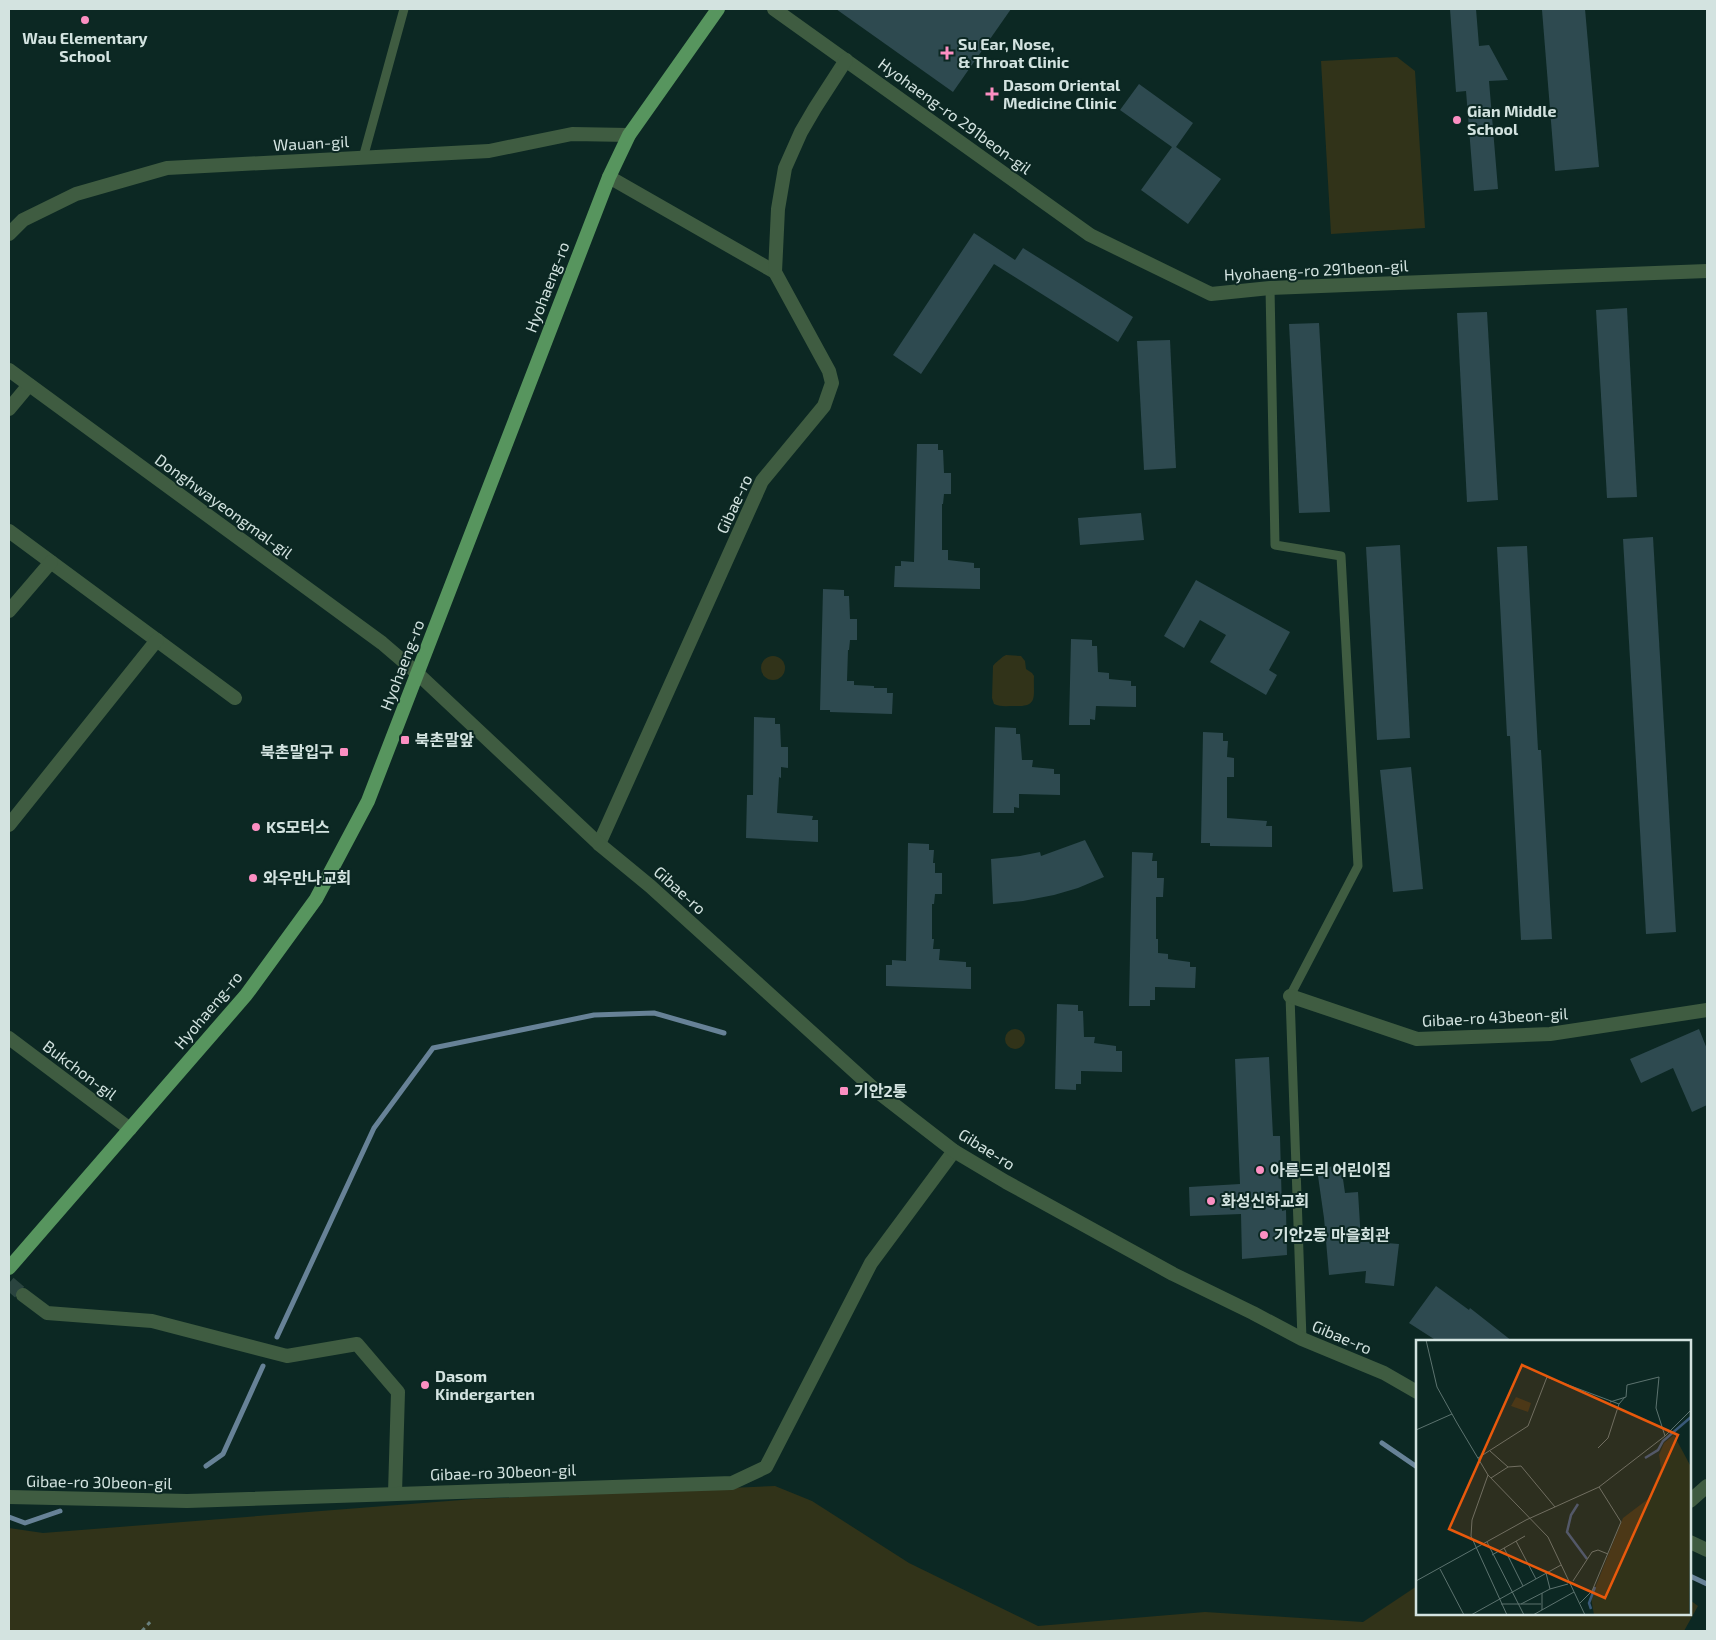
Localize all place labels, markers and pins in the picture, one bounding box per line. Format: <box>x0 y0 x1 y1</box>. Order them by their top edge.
marker: Wau Elementary School <box>79 14 91 26</box>
place label: Wau Elementary School <box>22 28 148 65</box>
place label: Su Ear, Nose, & Throat Clinic <box>958 34 1069 71</box>
marker: Su Ear, Nose, & Throat Clinic <box>940 46 954 60</box>
place label: Dasom Oriental Medicine Clinic <box>1003 75 1121 112</box>
marker: Dasom Oriental Medicine Clinic <box>985 87 999 101</box>
place label: Gian Middle School <box>1467 101 1556 138</box>
marker: Gian Middle School <box>1451 114 1463 126</box>
place label: 북촌말앞 <box>415 730 474 749</box>
marker: 북촌말앞 <box>399 734 411 746</box>
place label: 북촌말입구 <box>260 742 334 761</box>
marker: 북촌말입구 <box>338 746 350 758</box>
place label: KS모터스 <box>266 817 330 836</box>
marker: KS모터스 <box>250 821 262 833</box>
place label: 와우만나교회 <box>263 868 351 887</box>
marker: 와우만나교회 <box>247 872 259 884</box>
place label: 기안2통 <box>854 1081 907 1100</box>
marker: 기안2통 <box>838 1085 850 1097</box>
place label: 아름드리 어린이집 <box>1270 1160 1391 1179</box>
marker: 아름드리 어린이집 <box>1254 1164 1266 1176</box>
place label: 화성신하교회 <box>1221 1191 1309 1210</box>
marker: 화성신하교회 <box>1205 1195 1217 1207</box>
place label: 기안2동 마을회관 <box>1274 1225 1390 1244</box>
marker: 기안2동 마을회관 <box>1258 1229 1270 1241</box>
place label: Dasom Kindergarten <box>435 1366 535 1403</box>
marker: Dasom Kindergarten <box>419 1379 431 1391</box>

